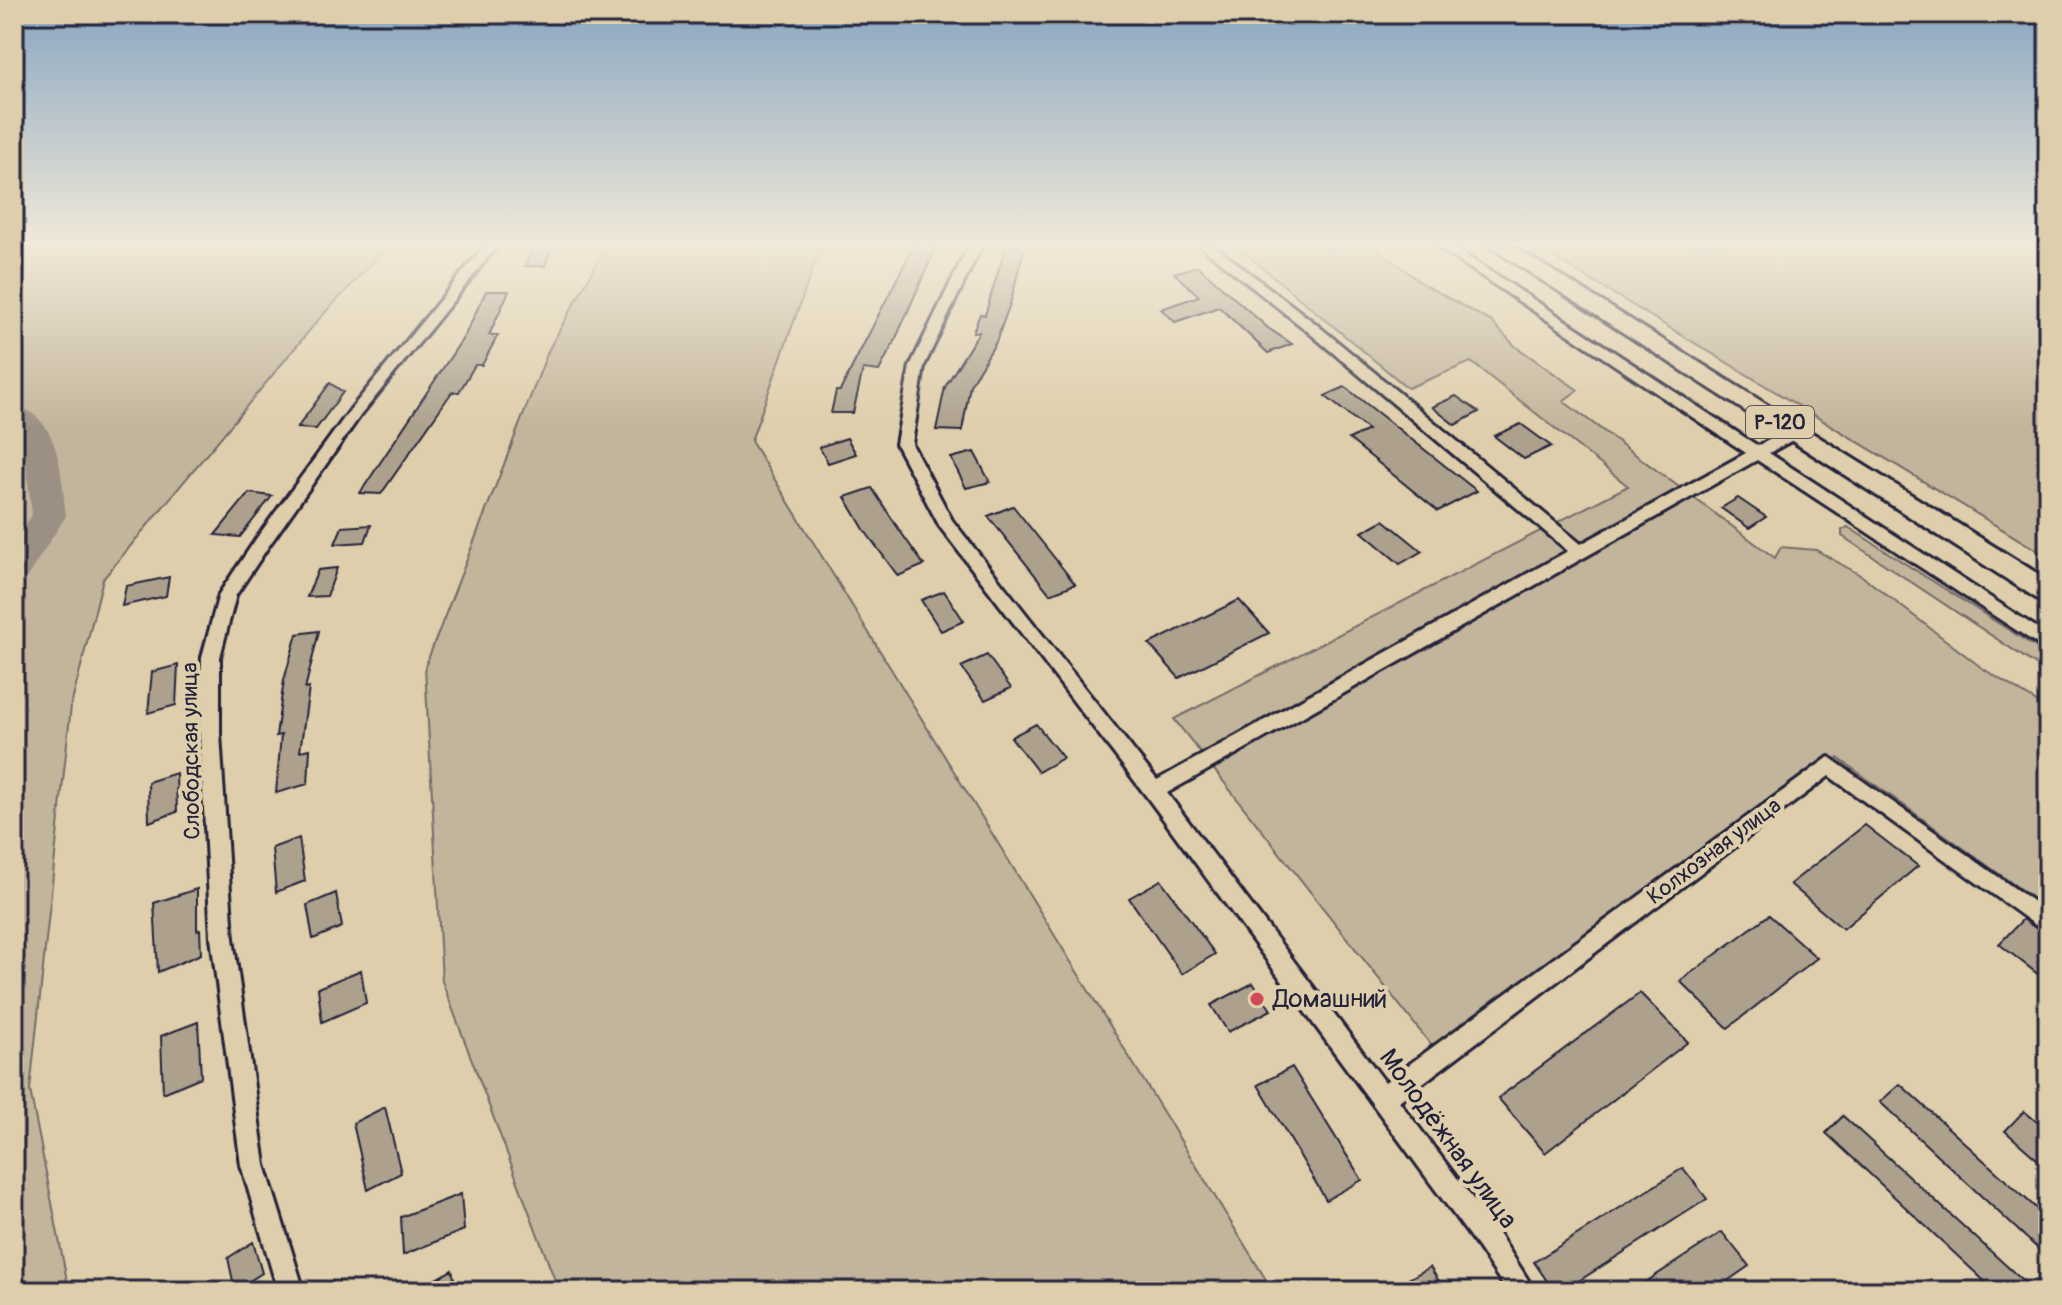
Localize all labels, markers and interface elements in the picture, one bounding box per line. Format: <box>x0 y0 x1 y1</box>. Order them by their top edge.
road number: Р-120 <box>1746 406 1814 438</box>
street label: Слободская улица <box>175 662 207 840</box>
street label: Колхозная улица <box>1641 792 1787 910</box>
place label: Домашний <box>1272 983 1387 1015</box>
marker: Домашний <box>1248 990 1266 1008</box>
street label: Молодёжная улица <box>1372 1043 1524 1235</box>

